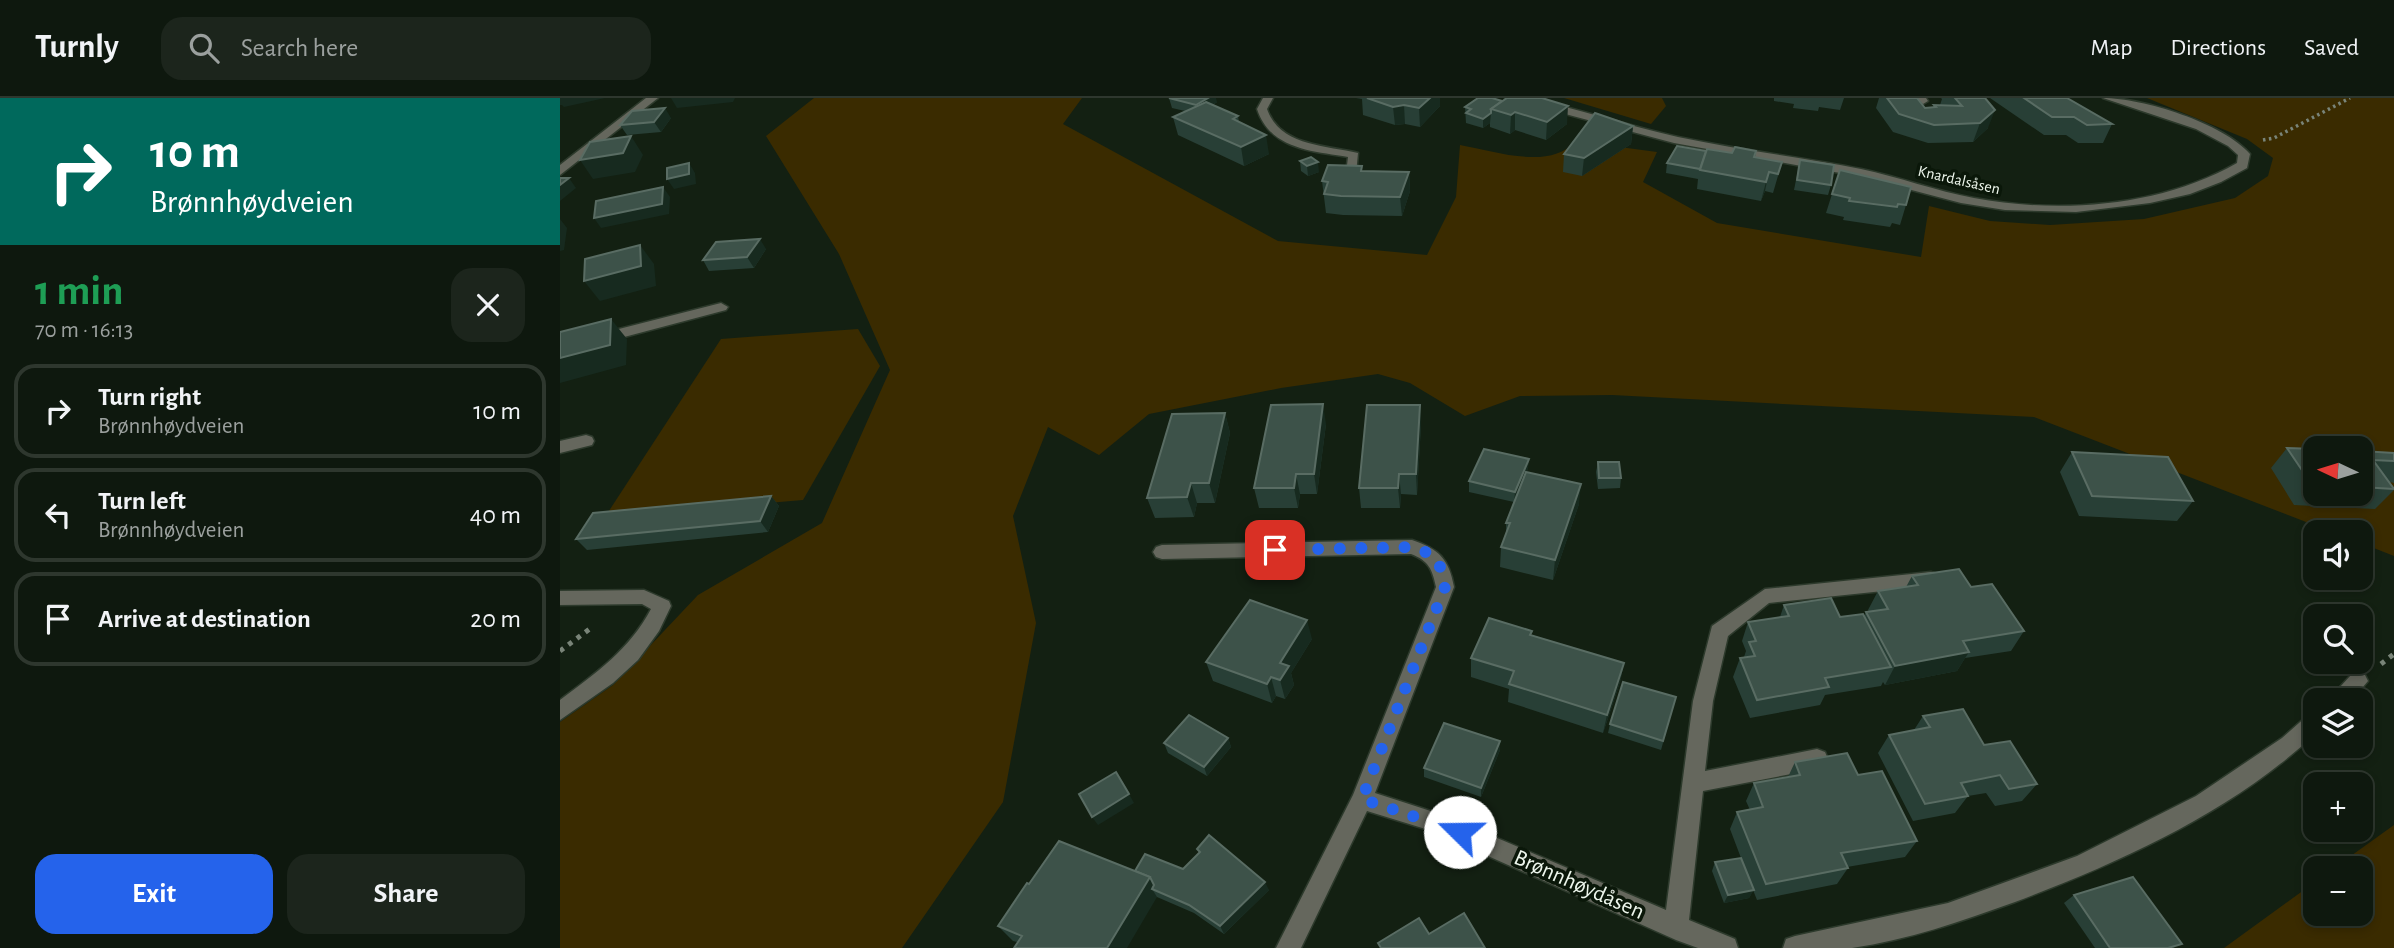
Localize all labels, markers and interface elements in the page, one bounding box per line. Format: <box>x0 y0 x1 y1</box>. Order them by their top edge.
search box <box>161 17 651 80</box>
icon: search <box>185 29 223 67</box>
text: Turnly <box>35 31 119 64</box>
text: Search here <box>241 35 358 61</box>
text: Map <box>2090 36 2132 60</box>
text: Directions <box>2170 36 2266 60</box>
text: Saved <box>2304 36 2359 60</box>
icon: right <box>35 126 126 217</box>
text: 10 m <box>150 128 240 177</box>
street label: Knardalsåsen <box>1916 163 2002 197</box>
text: Brønnhøydveien <box>150 186 354 218</box>
button: close <box>451 268 525 342</box>
text: 1 min <box>35 270 124 312</box>
text: 70 m · 16:13 <box>35 319 133 342</box>
text: Turn right <box>98 384 201 410</box>
icon: right <box>39 392 77 430</box>
text: 10 m <box>473 398 521 424</box>
text: Brønnhøydveien <box>98 415 244 438</box>
north arrow <box>2303 436 2373 506</box>
map controls <box>2303 436 2373 926</box>
text: Turn left <box>98 488 186 514</box>
icon: left <box>39 496 77 534</box>
text: 40 m <box>470 502 521 528</box>
text: Brønnhøydveien <box>98 519 244 542</box>
pin <box>1245 520 1305 580</box>
button: sound <box>2303 520 2373 590</box>
icon: arrive <box>1256 531 1294 569</box>
icon: arrive <box>39 600 77 638</box>
button: search <box>2303 604 2373 674</box>
text: Arrive at destination <box>98 606 311 632</box>
text: 20 m <box>470 606 521 632</box>
button: layers <box>2303 688 2373 758</box>
button: + <box>2303 772 2373 842</box>
position arrow <box>1423 795 1497 869</box>
street label: Brønnhøydåsen <box>1510 846 1648 924</box>
button: Exit <box>35 854 273 934</box>
button: Share <box>287 854 525 934</box>
button: − <box>2303 856 2373 926</box>

